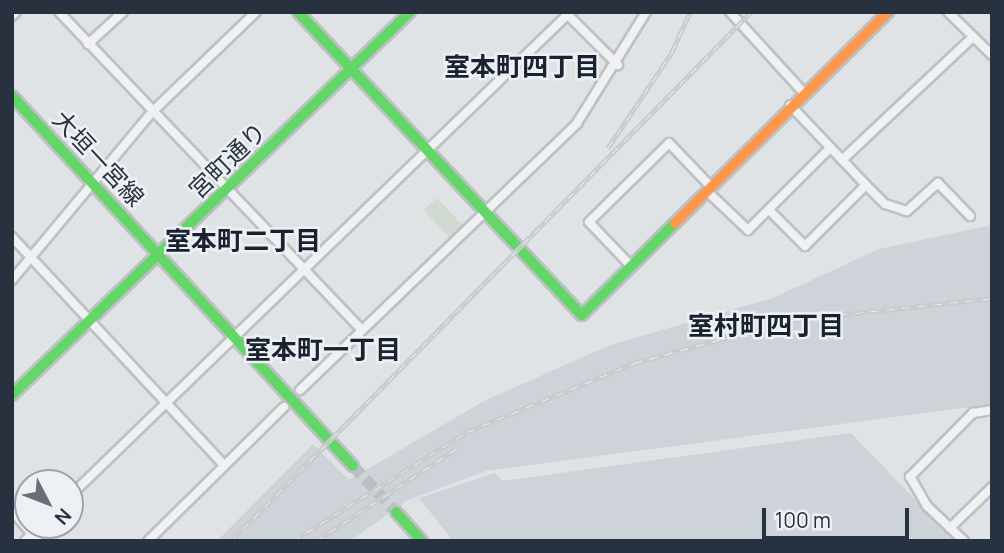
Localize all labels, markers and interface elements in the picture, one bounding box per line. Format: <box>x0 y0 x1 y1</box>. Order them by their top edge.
district label: 室本町四丁目 <box>444 51 600 83</box>
street label: 大垣一宮線 <box>48 104 150 212</box>
street label: 宮町通り <box>182 116 272 204</box>
district label: 室本町二丁目 <box>165 225 321 257</box>
district label: 室村町四丁目 <box>688 310 844 342</box>
district label: 室本町一丁目 <box>245 334 401 366</box>
north arrow <box>14 469 84 539</box>
scale bar <box>766 494 913 538</box>
text: N <box>49 503 77 530</box>
text: 100 m <box>775 506 831 534</box>

